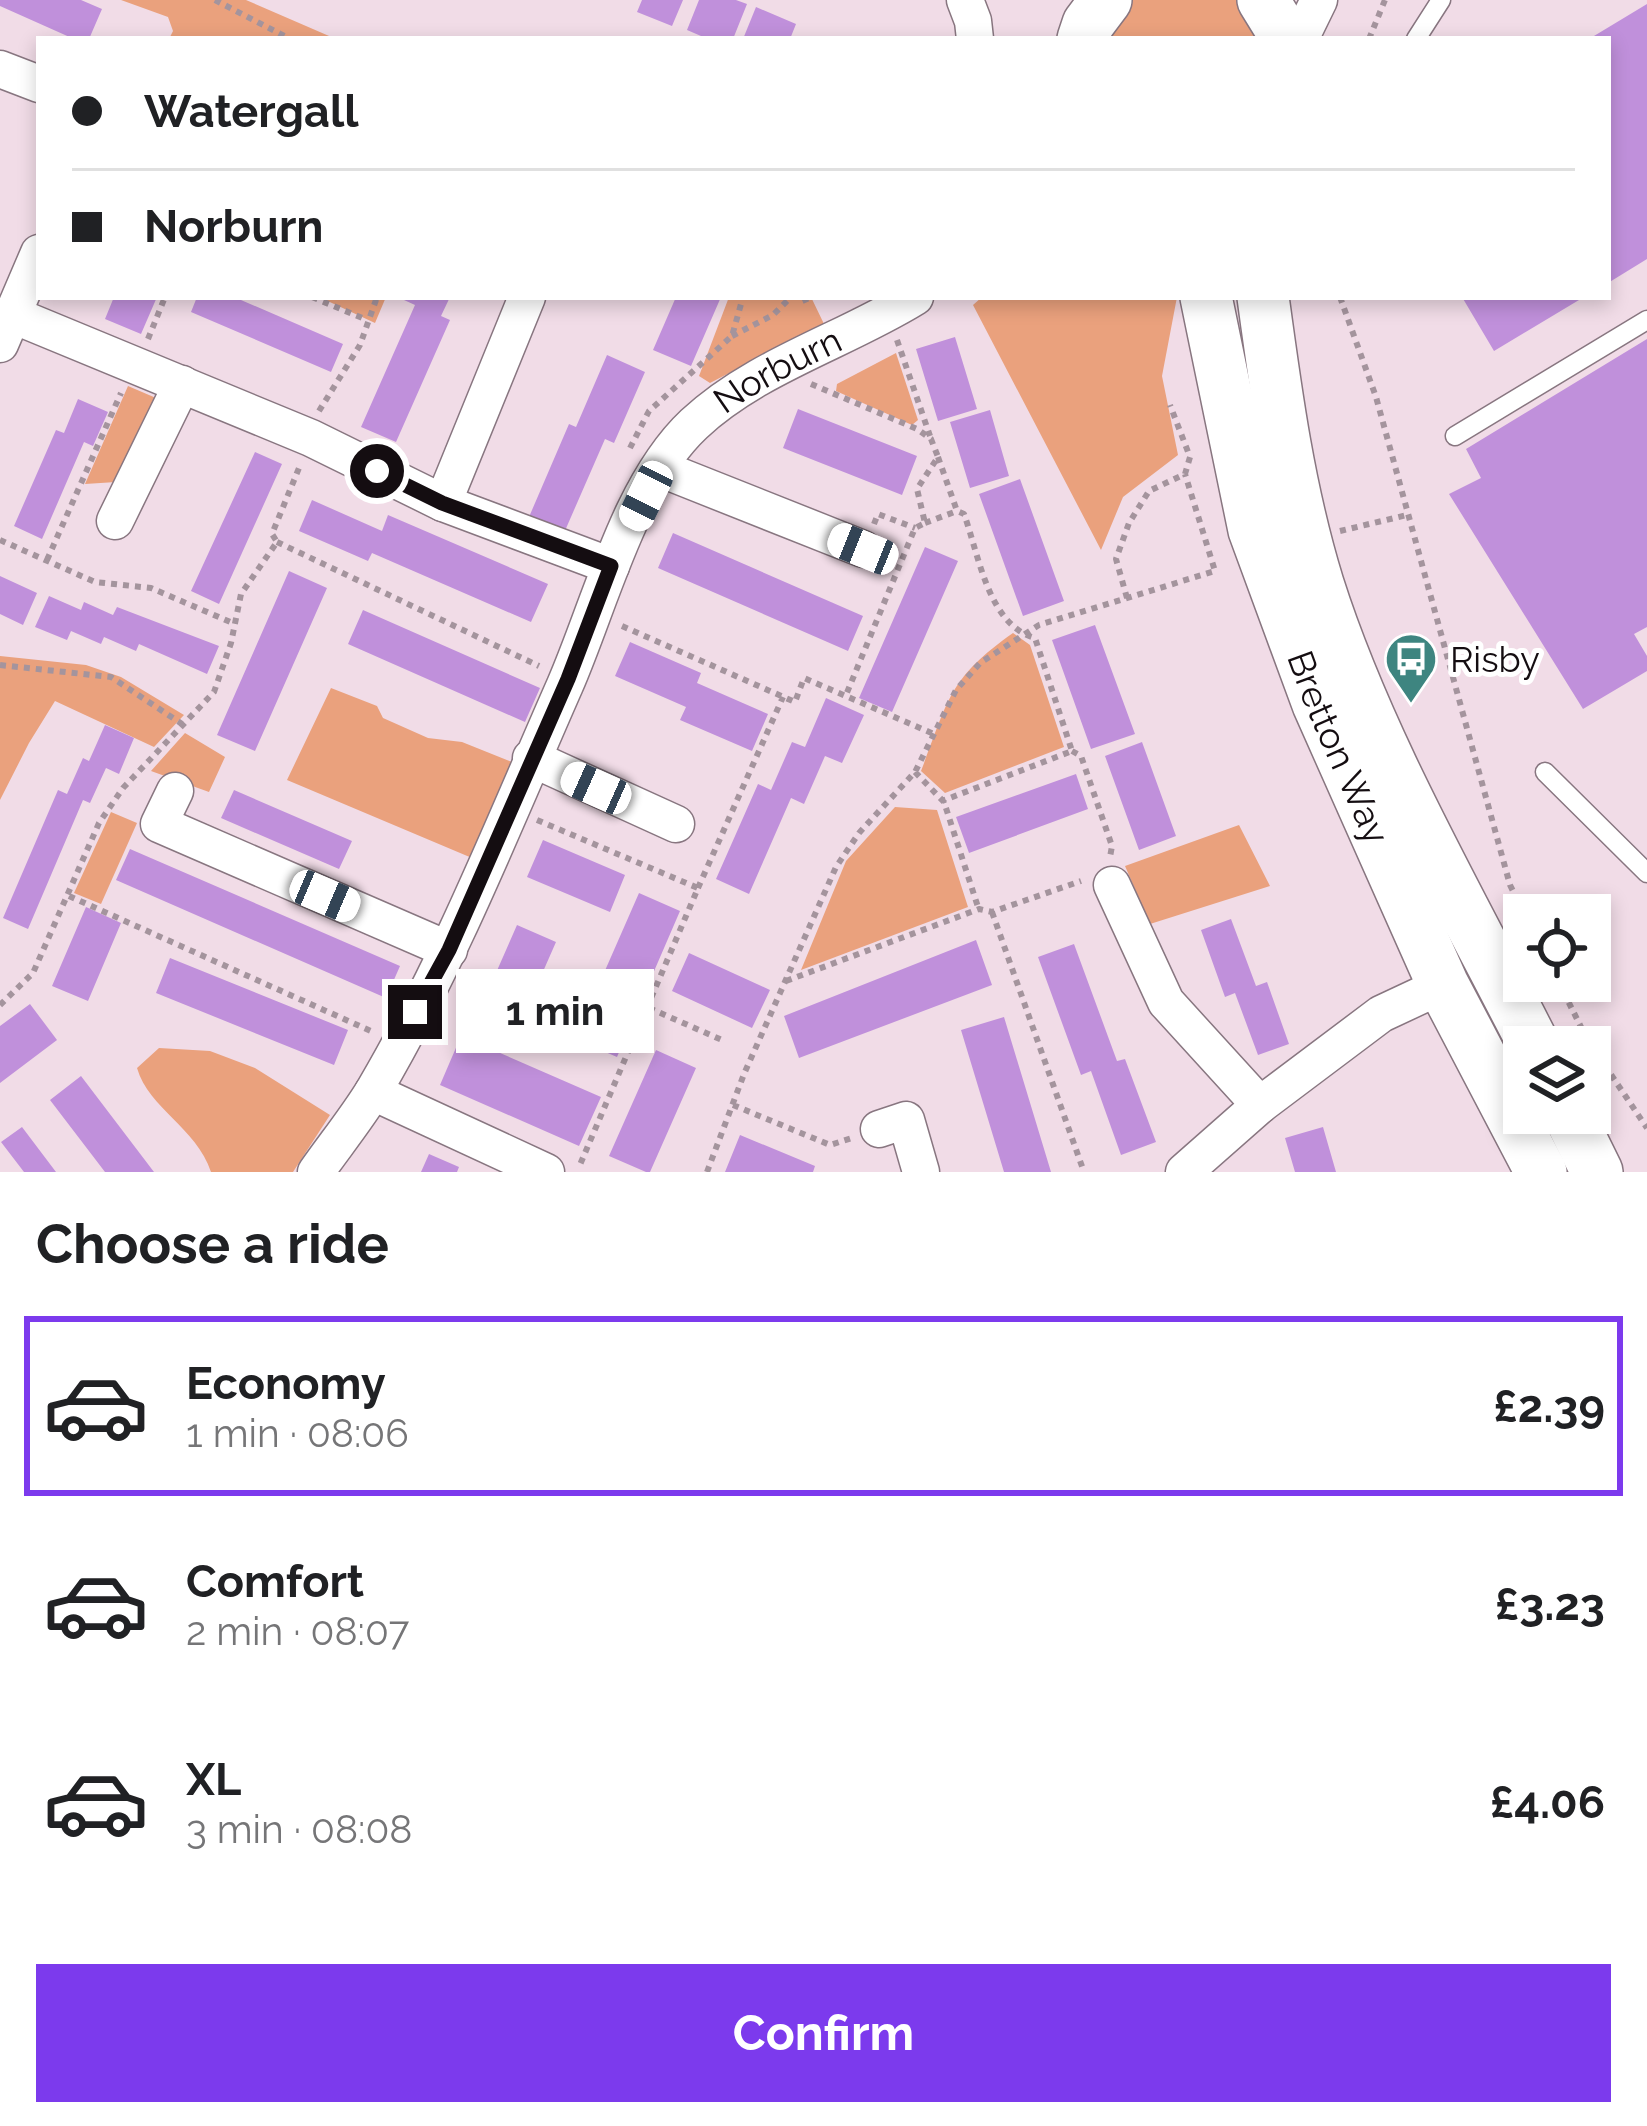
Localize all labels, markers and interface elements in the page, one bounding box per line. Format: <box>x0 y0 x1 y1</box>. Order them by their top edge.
text: Watergall <box>144 85 358 138</box>
text: Norburn <box>144 200 324 253</box>
street label: Norburn <box>705 318 848 421</box>
route start <box>350 444 404 498</box>
car <box>614 456 678 536</box>
car <box>823 519 903 579</box>
bus stop icon: Risby <box>1383 631 1439 705</box>
place label: Risby <box>1450 638 1540 680</box>
street label: Bretton Way <box>1279 645 1398 850</box>
car <box>556 757 636 819</box>
car <box>285 865 365 927</box>
map controls <box>1503 894 1611 1134</box>
button: locate <box>1503 894 1611 1002</box>
callout: 1 min <box>457 970 655 1054</box>
route end <box>388 985 442 1039</box>
text: 1 min <box>506 988 604 1034</box>
button: layers <box>1503 1026 1611 1134</box>
text: Choose a ride <box>36 1212 389 1276</box>
icon: car <box>42 1352 150 1460</box>
text: Economy <box>186 1357 386 1410</box>
text: £2.39 <box>1493 1380 1605 1433</box>
text: 1 min · 08:06 <box>186 1410 409 1456</box>
icon: car <box>42 1550 150 1658</box>
text: Comfort <box>186 1555 364 1608</box>
text: £3.23 <box>1495 1578 1605 1631</box>
text: 2 min · 08:07 <box>186 1608 409 1654</box>
icon: car <box>42 1748 150 1856</box>
text: XL <box>186 1753 241 1806</box>
text: £4.06 <box>1490 1776 1605 1829</box>
text: 3 min · 08:08 <box>186 1806 412 1852</box>
button: Confirm <box>36 1964 1611 2102</box>

